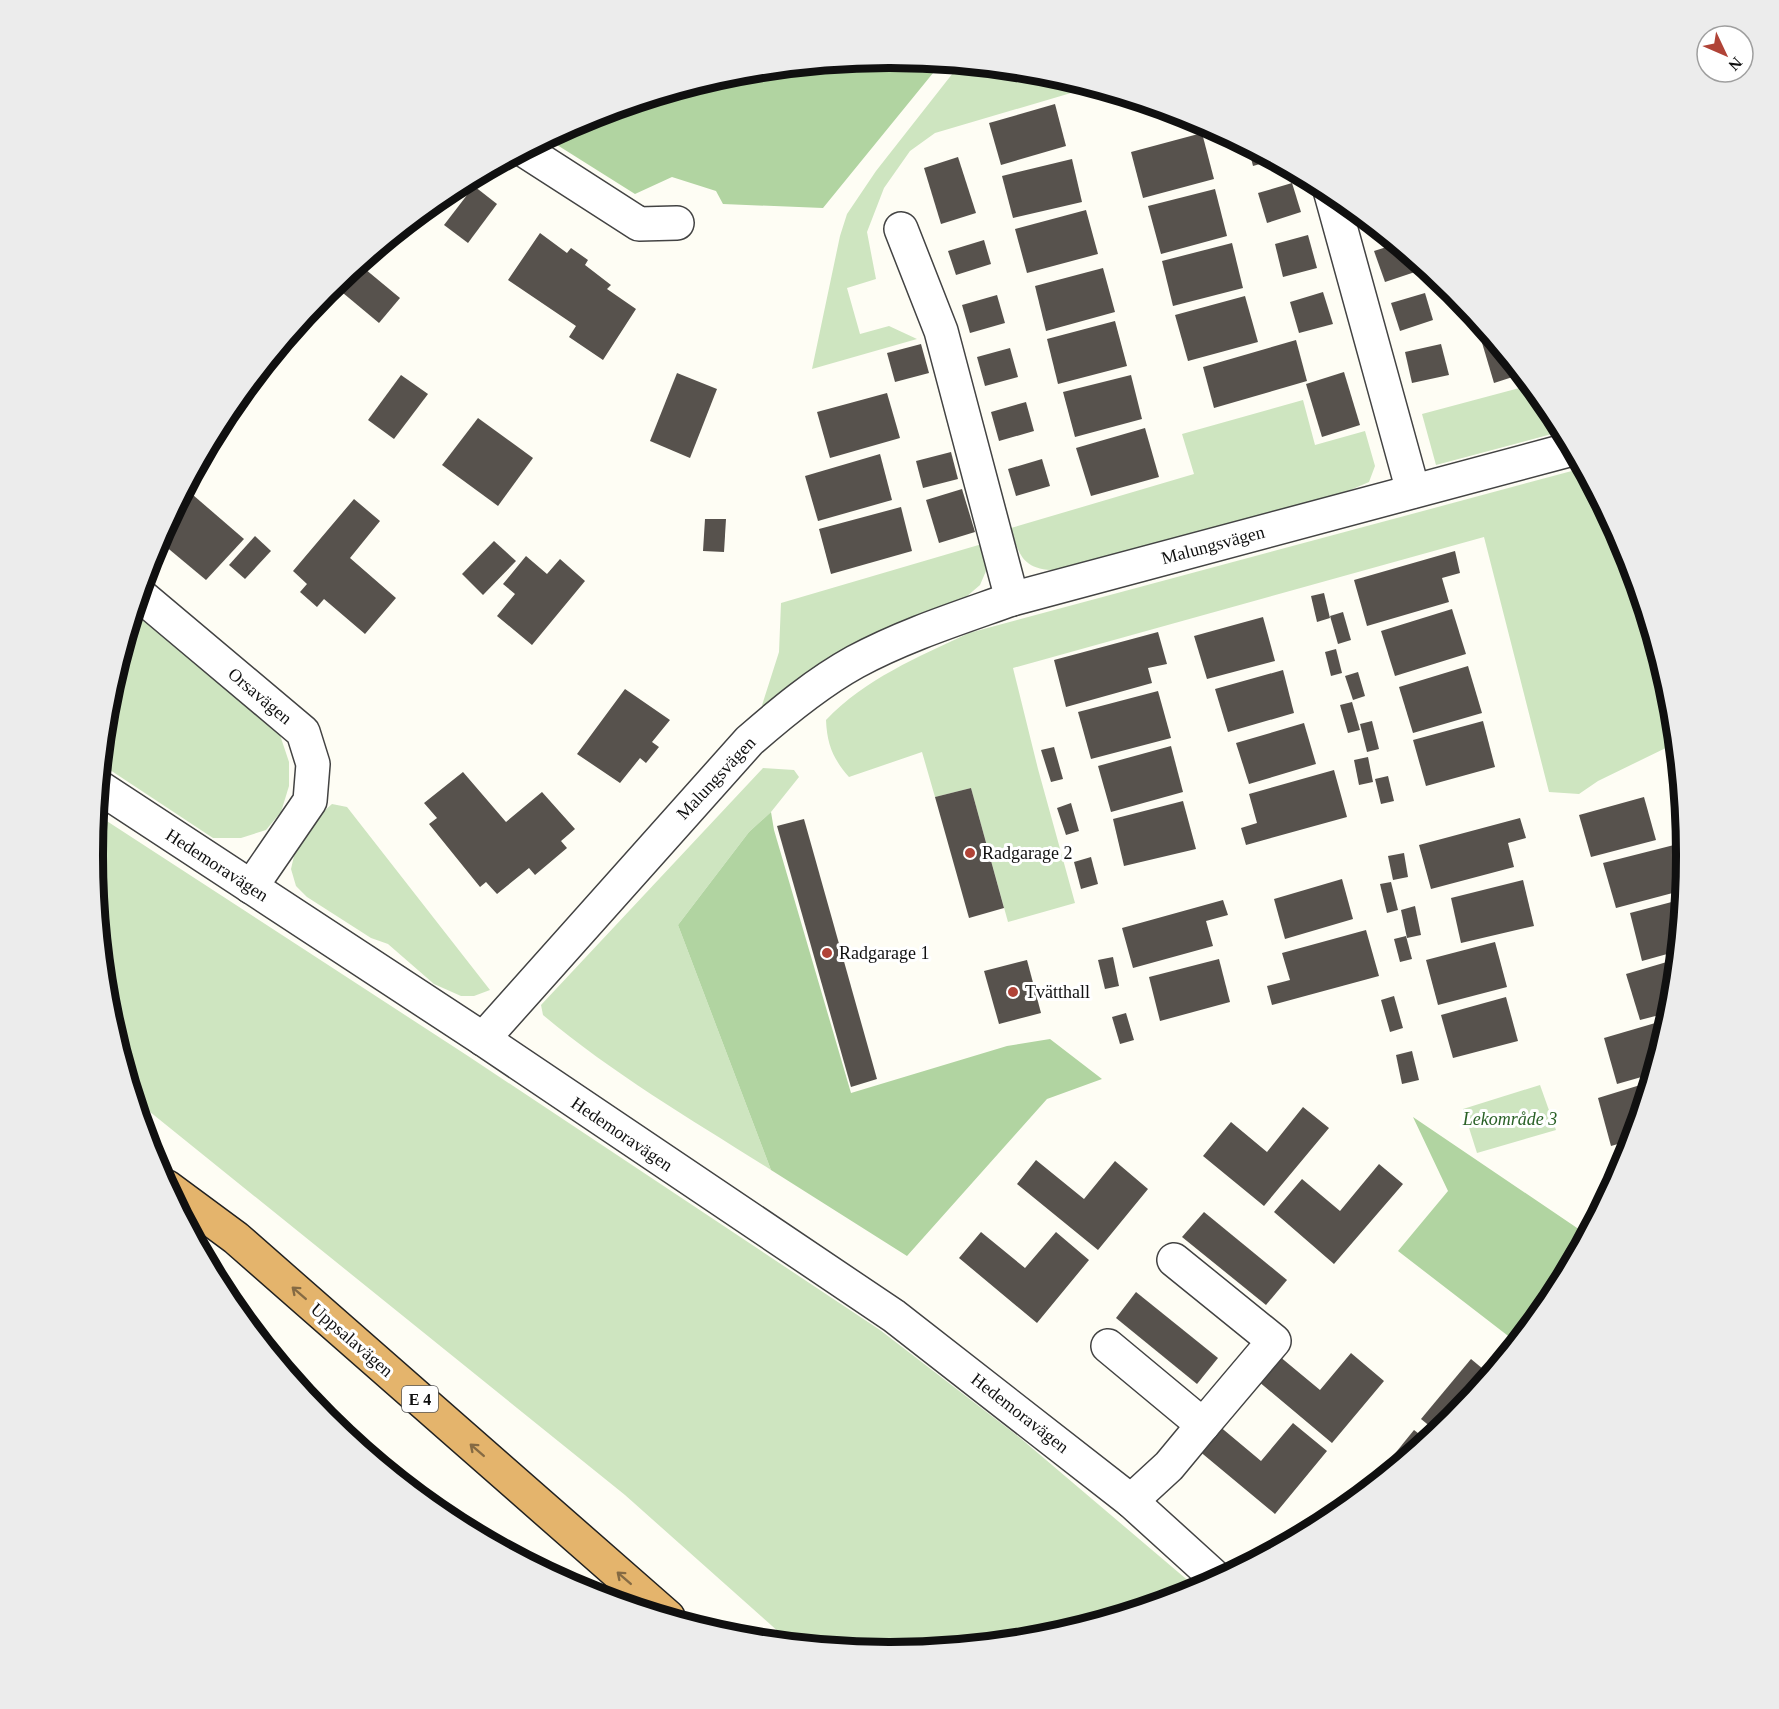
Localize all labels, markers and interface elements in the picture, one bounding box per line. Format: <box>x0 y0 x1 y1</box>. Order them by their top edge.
north arrow <box>1695 24 1755 84</box>
text: N <box>1725 54 1746 74</box>
street label: Malungsvägen <box>1159 522 1267 568</box>
street label: Orsavägen <box>224 664 296 728</box>
street label: Malungsvägen <box>673 732 759 824</box>
street label: Hedemoravägen <box>162 824 272 906</box>
place label: Radgarage 2 <box>982 843 1072 863</box>
marker: Radgarage 2 <box>963 846 977 860</box>
place label: Radgarage 1 <box>839 943 929 963</box>
marker: Radgarage 1 <box>820 946 834 960</box>
place label: Tvätthall <box>1025 982 1090 1002</box>
marker: Tvätthall <box>1006 985 1020 999</box>
street label: Hedemoravägen <box>568 1093 676 1175</box>
park label: Lekområde 3 <box>1462 1109 1557 1129</box>
one-way arrow <box>292 1286 307 1300</box>
street label: Uppsalavägen <box>307 1299 397 1381</box>
street label: Hedemoravägen <box>967 1369 1073 1457</box>
road number: E 4 <box>402 1386 438 1412</box>
one-way arrow <box>470 1443 486 1457</box>
one-way arrow <box>617 1571 632 1585</box>

